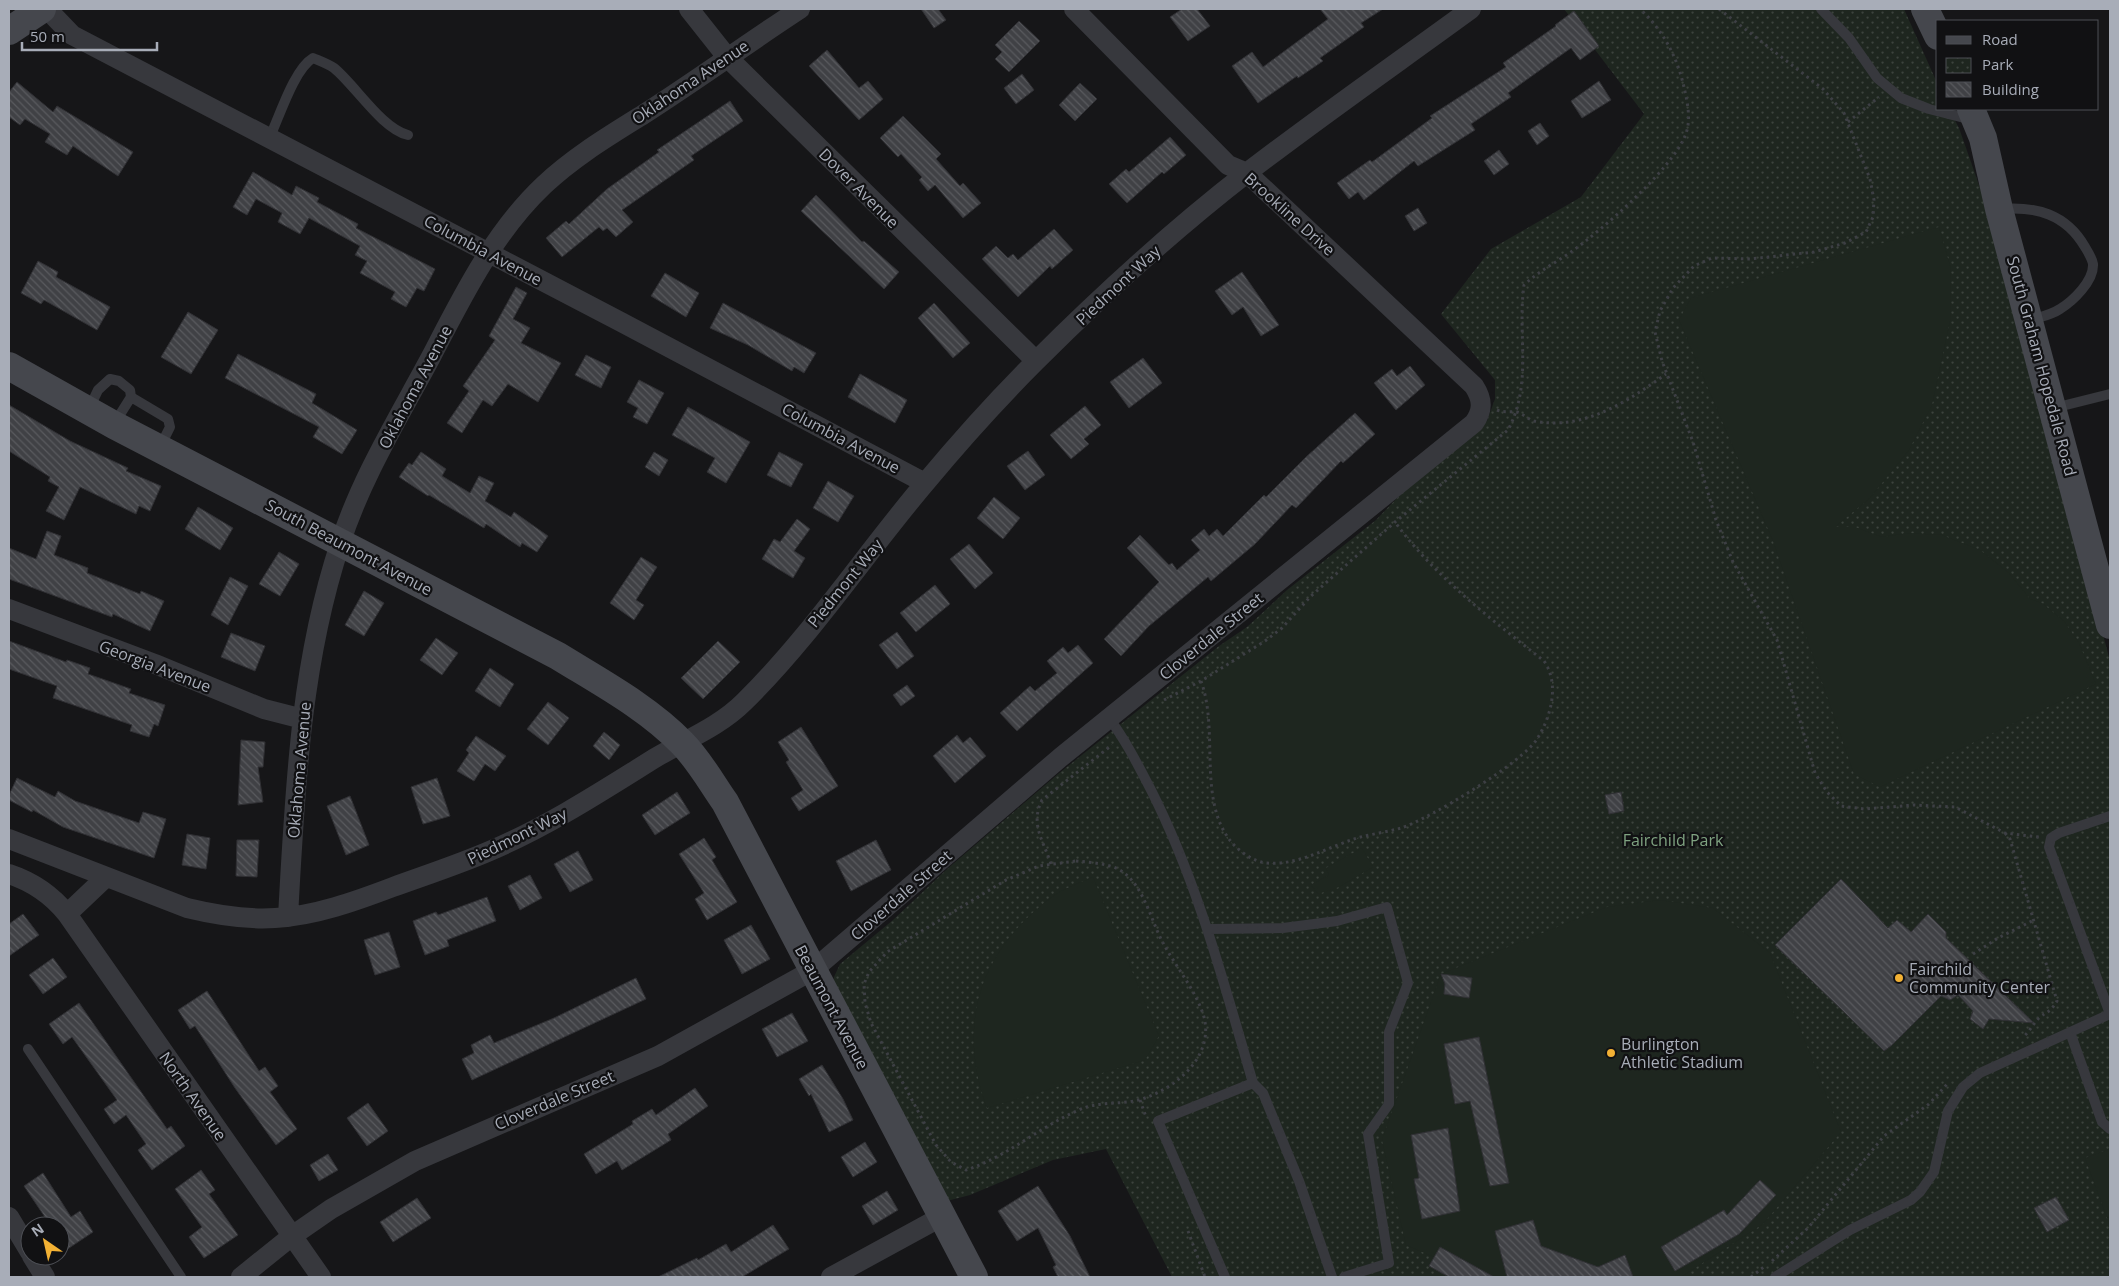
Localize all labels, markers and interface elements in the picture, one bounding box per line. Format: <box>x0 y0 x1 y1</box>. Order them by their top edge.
scale bar <box>22 20 158 52</box>
legend <box>1936 20 2099 110</box>
text: 50 m <box>30 26 65 46</box>
text: Road <box>1982 29 2018 49</box>
street label: Oklahoma Avenue <box>627 35 753 129</box>
text: Park <box>1982 54 2013 74</box>
text: Building <box>1982 79 2039 99</box>
street label: Dover Avenue <box>814 143 904 233</box>
street label: Brookline Drive <box>1240 167 1340 261</box>
street label: Columbia Avenue <box>420 210 546 290</box>
street label: Piedmont Way <box>1071 239 1166 330</box>
street label: South Graham Hopedale Road <box>2002 254 2082 478</box>
street label: Oklahoma Avenue <box>373 321 457 453</box>
street label: Columbia Avenue <box>778 398 904 478</box>
street label: South Beaumont Avenue <box>262 494 436 600</box>
street label: Piedmont Way <box>802 533 888 632</box>
street label: Cloverdale Street <box>1154 587 1268 685</box>
street label: Georgia Avenue <box>96 635 214 697</box>
street label: Oklahoma Avenue <box>282 701 316 839</box>
street label: Piedmont Way <box>464 802 571 870</box>
park label: Fairchild Park <box>1623 829 1724 851</box>
street label: Cloverdale Street <box>846 845 957 945</box>
street label: Beaumont Avenue <box>790 941 874 1073</box>
place label: Fairchild Community Center <box>1909 958 2050 998</box>
marker: Fairchild Community Center <box>1893 972 1905 984</box>
place label: Burlington Athletic Stadium <box>1621 1033 1743 1073</box>
street label: North Avenue <box>154 1047 232 1145</box>
marker: Burlington Athletic Stadium <box>1605 1047 1617 1059</box>
street label: Cloverdale Street <box>491 1065 617 1135</box>
north arrow <box>20 1216 70 1266</box>
text: N <box>27 1219 47 1241</box>

